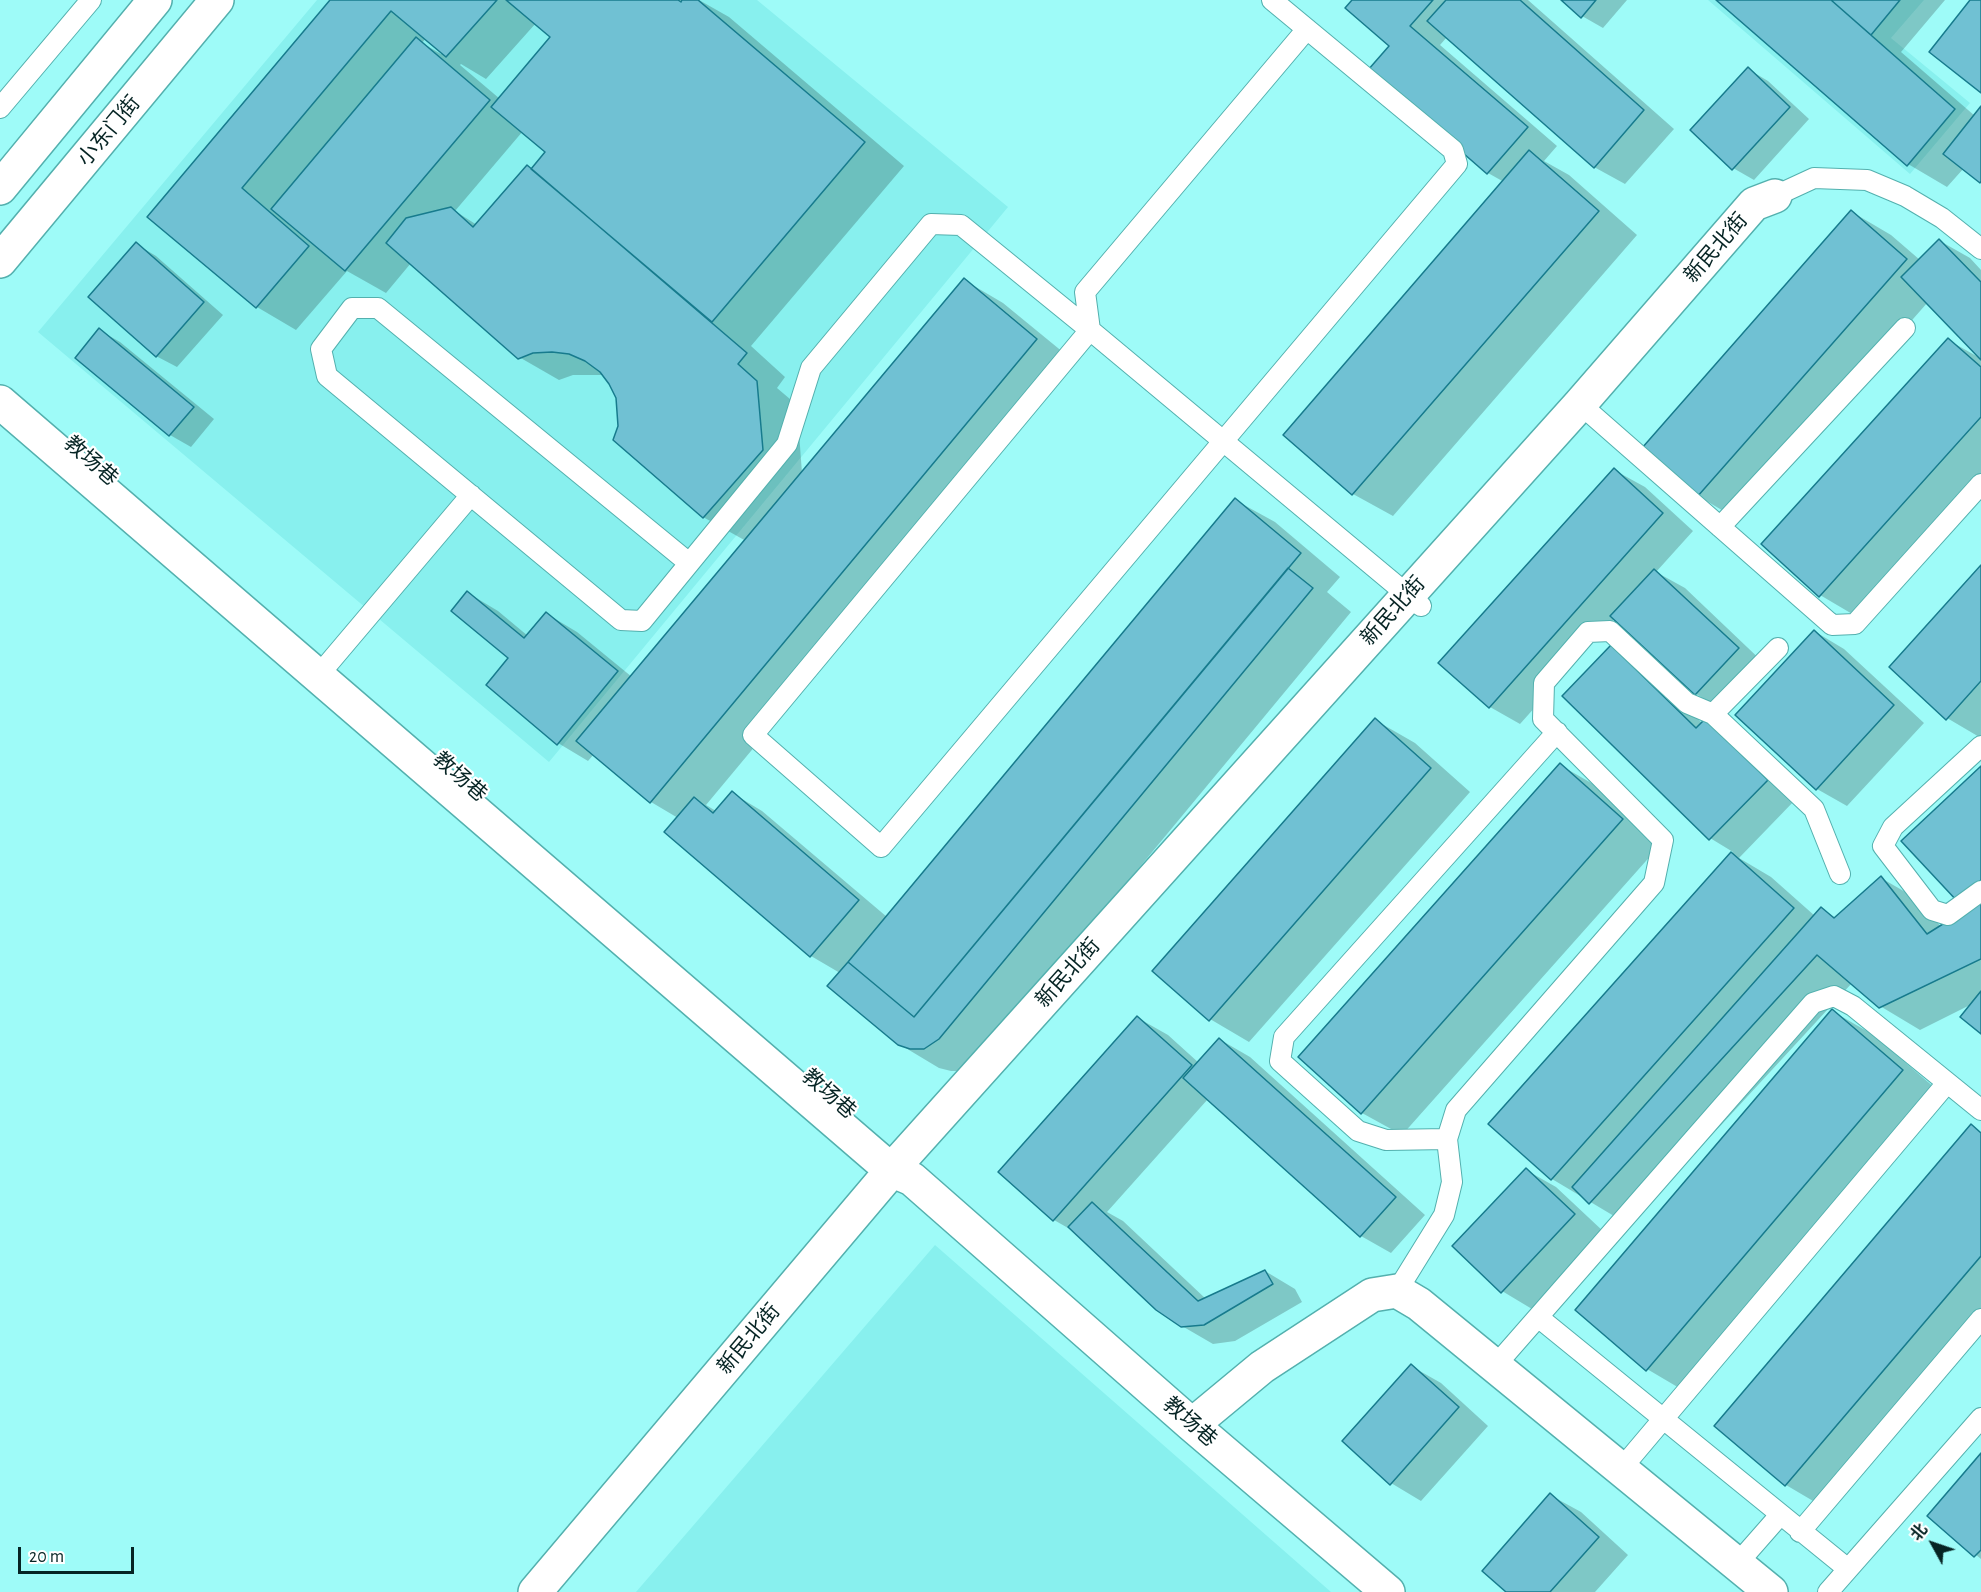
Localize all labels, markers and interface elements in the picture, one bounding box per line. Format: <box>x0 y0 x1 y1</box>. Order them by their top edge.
street label: 小东门街 <box>72 91 146 171</box>
street label: 新民北街 <box>1679 208 1753 288</box>
street label: 教场巷 <box>59 431 123 491</box>
street label: 新民北街 <box>1356 571 1430 651</box>
street label: 教场巷 <box>428 747 492 807</box>
street label: 新民北街 <box>1031 933 1105 1013</box>
street label: 教场巷 <box>797 1064 861 1124</box>
street label: 新民北街 <box>712 1299 786 1379</box>
street label: 教场巷 <box>1158 1392 1222 1452</box>
north arrow <box>1903 1514 1963 1574</box>
text: 北 <box>1908 1521 1930 1544</box>
scale bar <box>21 1535 136 1573</box>
text: 20 m <box>29 1548 64 1566</box>

